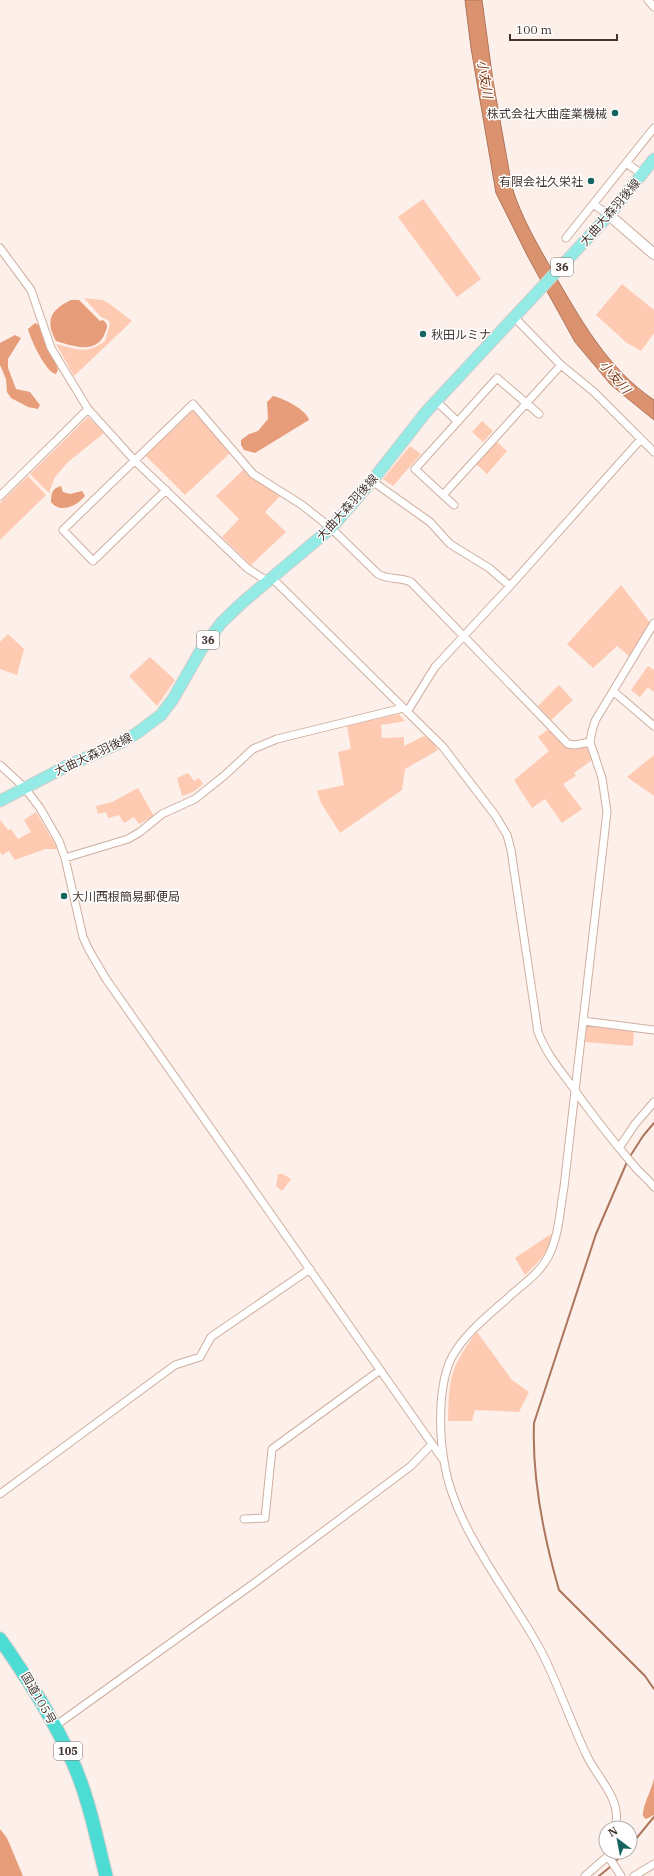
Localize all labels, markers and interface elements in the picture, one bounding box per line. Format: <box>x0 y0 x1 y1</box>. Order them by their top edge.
scale bar <box>510 16 617 42</box>
text: 100 m <box>516 22 552 37</box>
water label: 小友川 <box>474 58 497 102</box>
place label: 株式会社大曲産業機械 <box>487 106 607 121</box>
marker: 株式会社大曲産業機械 <box>610 108 620 118</box>
place label: 有限会社久栄社 <box>499 174 583 189</box>
street label: 大曲大森羽後線 <box>577 175 643 249</box>
marker: 有限会社久栄社 <box>586 176 596 186</box>
road number: 36 <box>551 258 573 276</box>
place label: 秋田ルミナ <box>431 327 491 342</box>
marker: 秋田ルミナ <box>418 329 428 339</box>
water label: 小友川 <box>596 357 636 399</box>
street label: 大曲大森羽後線 <box>313 471 381 543</box>
road number: 36 <box>197 631 219 649</box>
street label: 大曲大森羽後線 <box>52 729 134 779</box>
place label: 大川西根簡易郵便局 <box>72 889 180 904</box>
marker: 大川西根簡易郵便局 <box>59 891 69 901</box>
street label: 国道105号 <box>18 1669 60 1727</box>
road number: 105 <box>54 1742 82 1760</box>
north arrow <box>598 1820 638 1860</box>
text: N <box>605 1823 620 1840</box>

